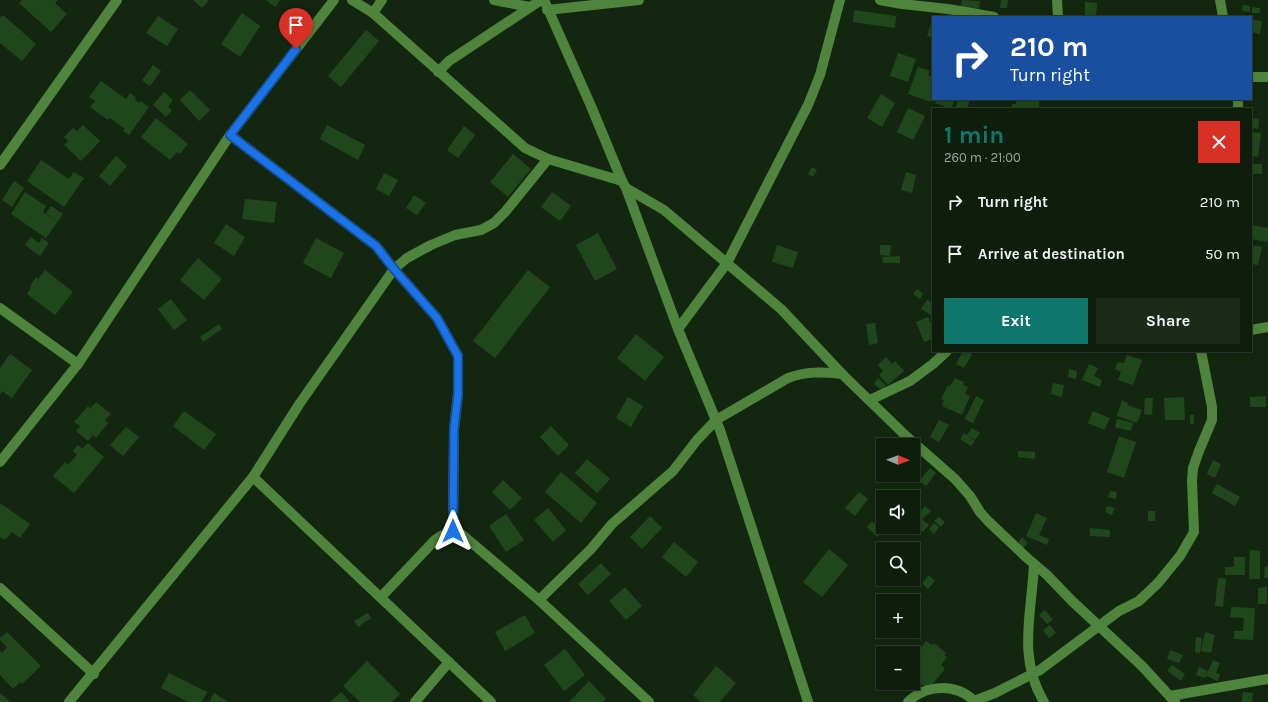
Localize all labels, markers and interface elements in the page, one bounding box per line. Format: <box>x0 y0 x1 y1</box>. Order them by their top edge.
pin <box>279 8 313 49</box>
icon: arrive <box>285 14 307 36</box>
text: 210 m <box>1010 30 1088 63</box>
icon: right <box>944 32 996 84</box>
text: Turn right <box>1010 64 1090 86</box>
text: 1 min <box>944 121 1004 149</box>
button: close <box>1198 121 1240 163</box>
text: 260 m · 21:00 <box>944 150 1021 165</box>
icon: right <box>944 191 966 213</box>
text: Turn right <box>978 193 1048 211</box>
text: 210 m <box>1200 193 1240 211</box>
icon: arrive <box>944 243 966 265</box>
text: Arrive at destination <box>978 245 1125 263</box>
text: 50 m <box>1205 245 1240 263</box>
button: Exit <box>944 298 1088 344</box>
button: Share <box>1096 298 1240 344</box>
north arrow <box>876 438 920 482</box>
map controls <box>876 438 920 690</box>
button: sound <box>876 490 920 534</box>
position arrow <box>432 510 474 552</box>
button: search <box>876 542 920 586</box>
button: + <box>876 594 920 638</box>
button: − <box>876 646 920 690</box>

